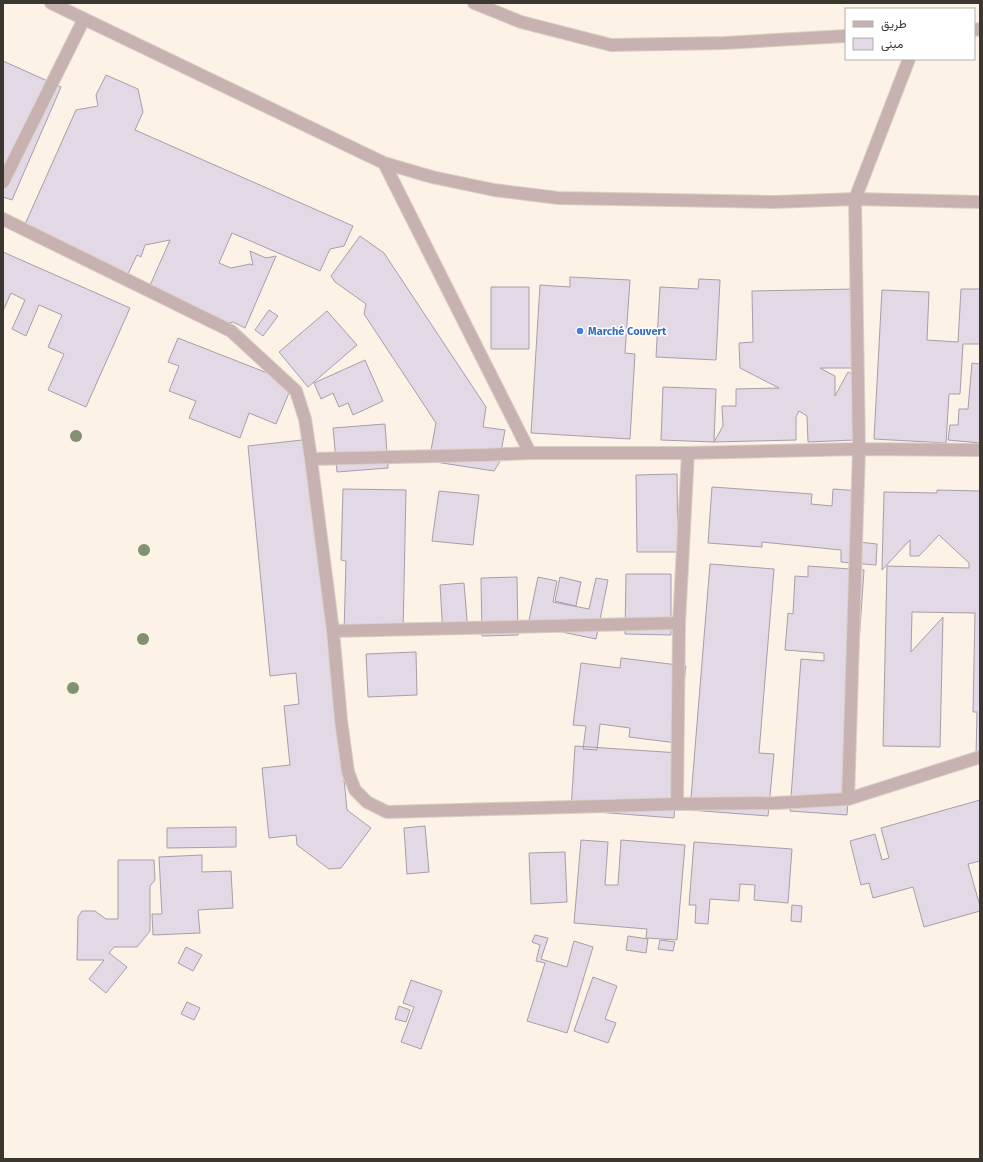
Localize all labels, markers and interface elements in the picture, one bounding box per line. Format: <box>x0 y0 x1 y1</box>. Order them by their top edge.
legend <box>845 8 975 60</box>
text: طريق <box>881 17 907 32</box>
text: مبنى <box>881 37 903 52</box>
place label: Marché Couvert <box>588 325 667 338</box>
marker: Marché Couvert <box>575 326 585 336</box>

